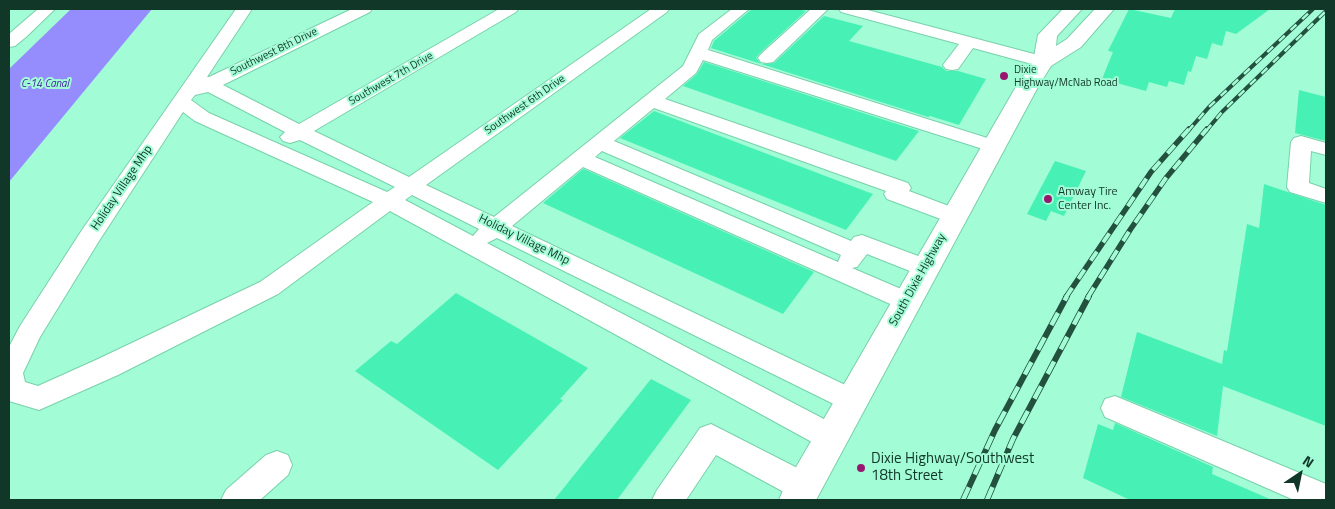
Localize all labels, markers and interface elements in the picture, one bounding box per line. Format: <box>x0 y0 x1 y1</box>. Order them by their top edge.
street label: Southwest 8th Drive <box>228 25 320 79</box>
street label: Southwest 7th Drive <box>347 50 435 108</box>
place label: Dixie Highway/McNab Road <box>1014 63 1118 89</box>
marker: Dixie Highway/McNab Road <box>998 70 1010 82</box>
street label: Southwest 6th Drive <box>482 72 568 138</box>
water label: C-14 Canal <box>21 77 69 91</box>
street label: Holiday Village Mhp <box>88 143 156 233</box>
place label: Amway Tire Center Inc. <box>1058 185 1118 213</box>
marker: Amway Tire Center Inc. <box>1042 193 1054 205</box>
street label: Holiday Village Mhp <box>476 212 572 268</box>
street label: South Dixie Highway <box>887 231 949 329</box>
north arrow <box>1275 449 1325 499</box>
place label: Dixie Highway/Southwest 18th Street <box>871 450 1034 485</box>
text: N <box>1299 450 1319 473</box>
marker: Dixie Highway/Southwest 18th Street <box>855 462 867 474</box>

